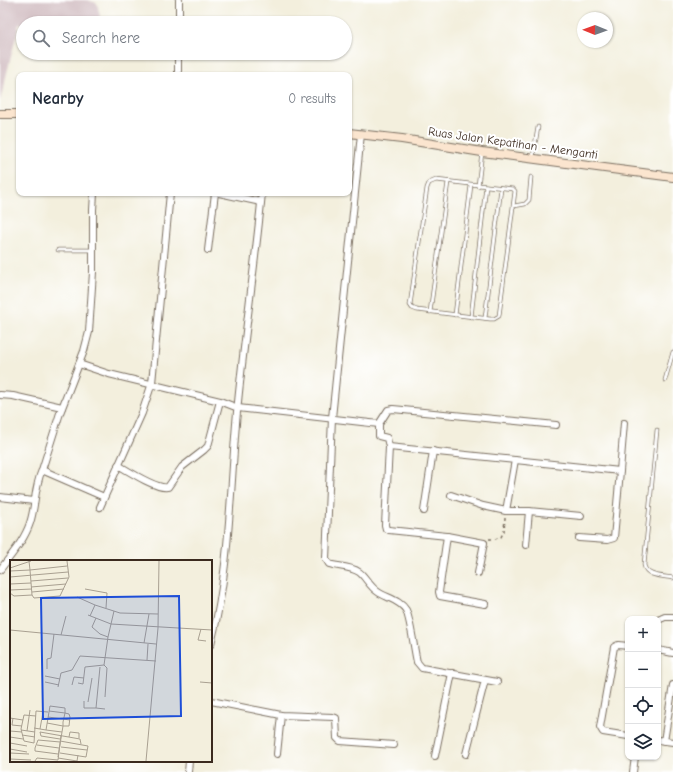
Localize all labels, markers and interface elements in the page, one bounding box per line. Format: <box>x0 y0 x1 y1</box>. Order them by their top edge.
north arrow <box>577 12 613 48</box>
search box <box>16 16 352 60</box>
icon: search <box>30 27 52 49</box>
text: Search here <box>62 29 140 47</box>
text: Nearby <box>32 89 83 108</box>
text: 0 results <box>288 91 336 106</box>
street label: Ruas Jalan Kepatihan - Menganti <box>427 124 599 162</box>
inset map <box>10 560 212 762</box>
map controls <box>625 616 661 760</box>
button: + <box>625 616 661 652</box>
button: − <box>625 652 661 688</box>
button: locate <box>625 688 661 724</box>
button: layers <box>625 724 661 760</box>

